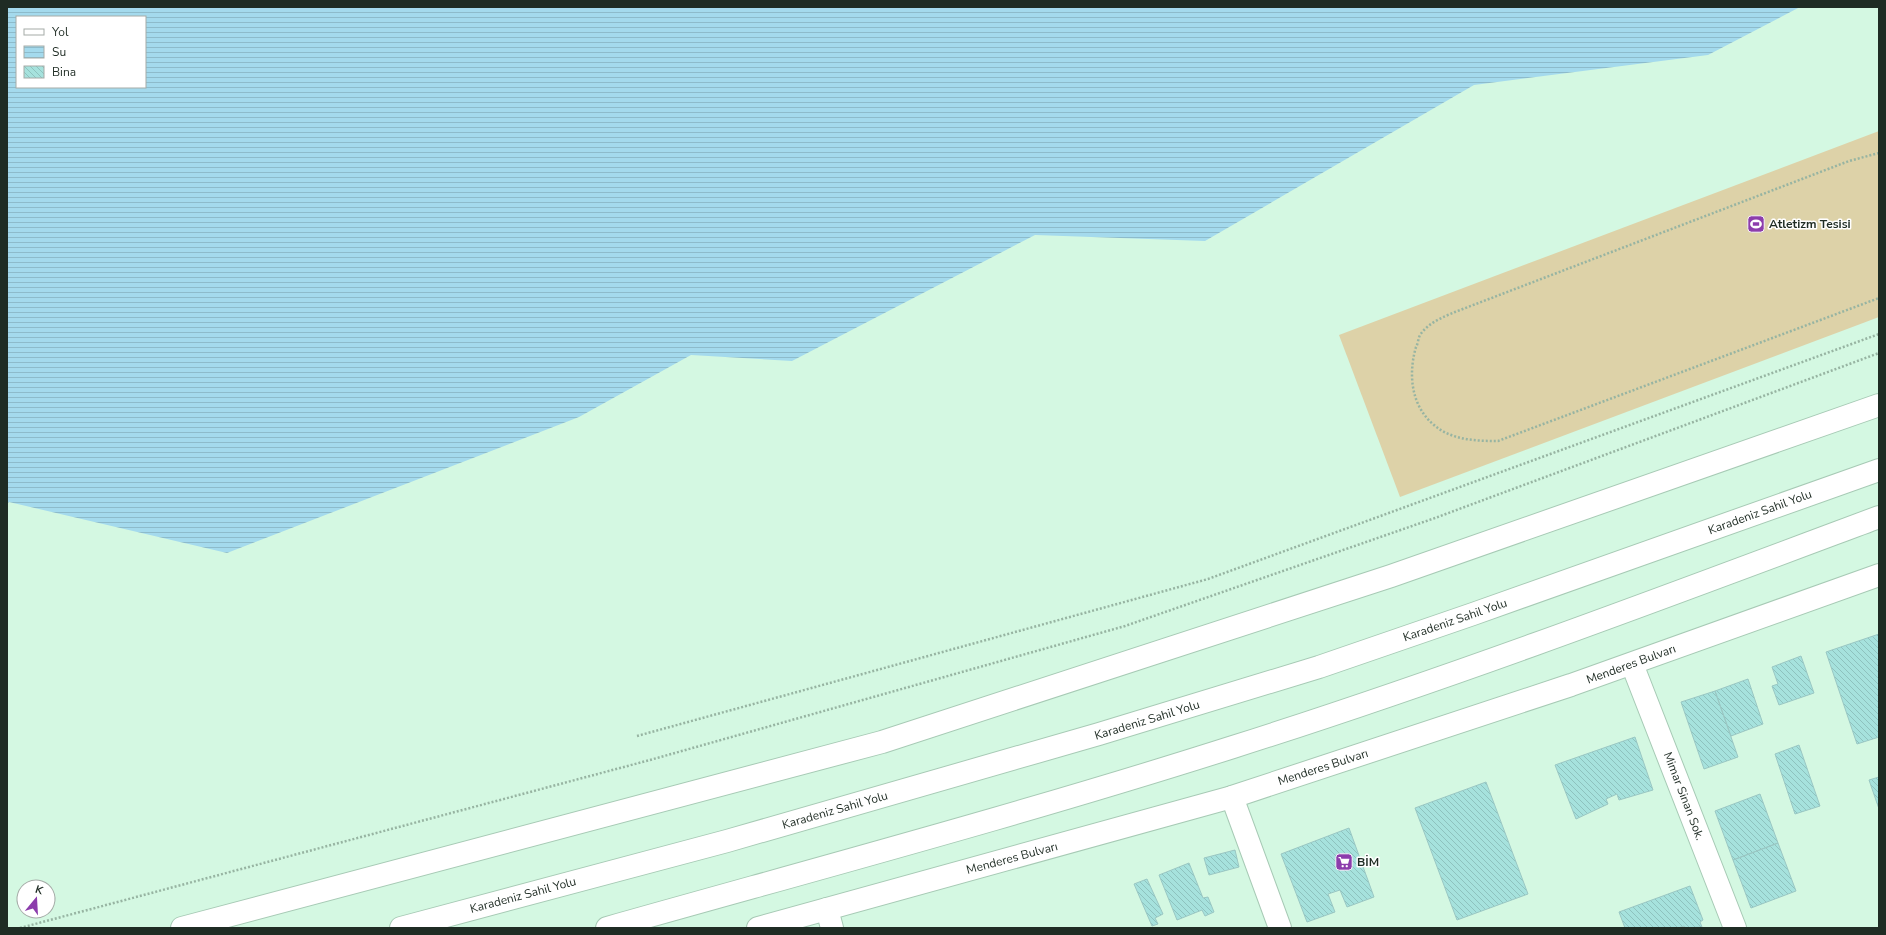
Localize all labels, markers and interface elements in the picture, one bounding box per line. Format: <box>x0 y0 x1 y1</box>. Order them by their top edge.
legend <box>16 16 146 88</box>
text: Yol <box>51 24 69 40</box>
text: Su <box>52 44 66 60</box>
text: Bina <box>52 64 76 80</box>
sports icon: Atletizm Tesisi <box>1746 214 1766 234</box>
place label: Atletizm Tesisi <box>1769 216 1851 232</box>
street label: Karadeniz Sahil Yolu <box>1706 486 1814 538</box>
street label: Karadeniz Sahil Yolu <box>1401 595 1509 645</box>
street label: Menderes Bulvarı <box>1584 640 1678 688</box>
street label: Karadeniz Sahil Yolu <box>1092 696 1202 744</box>
street label: Menderes Bulvarı <box>1276 745 1370 789</box>
street label: Mimar Sinan Sok. <box>1660 750 1708 842</box>
street label: Karadeniz Sahil Yolu <box>780 787 890 833</box>
street label: Menderes Bulvarı <box>965 838 1059 878</box>
supermarket icon: BİM <box>1334 852 1354 872</box>
place label: BİM <box>1357 854 1379 870</box>
street label: Karadeniz Sahil Yolu <box>468 873 578 917</box>
north arrow <box>16 879 56 919</box>
text: K <box>33 882 45 898</box>

